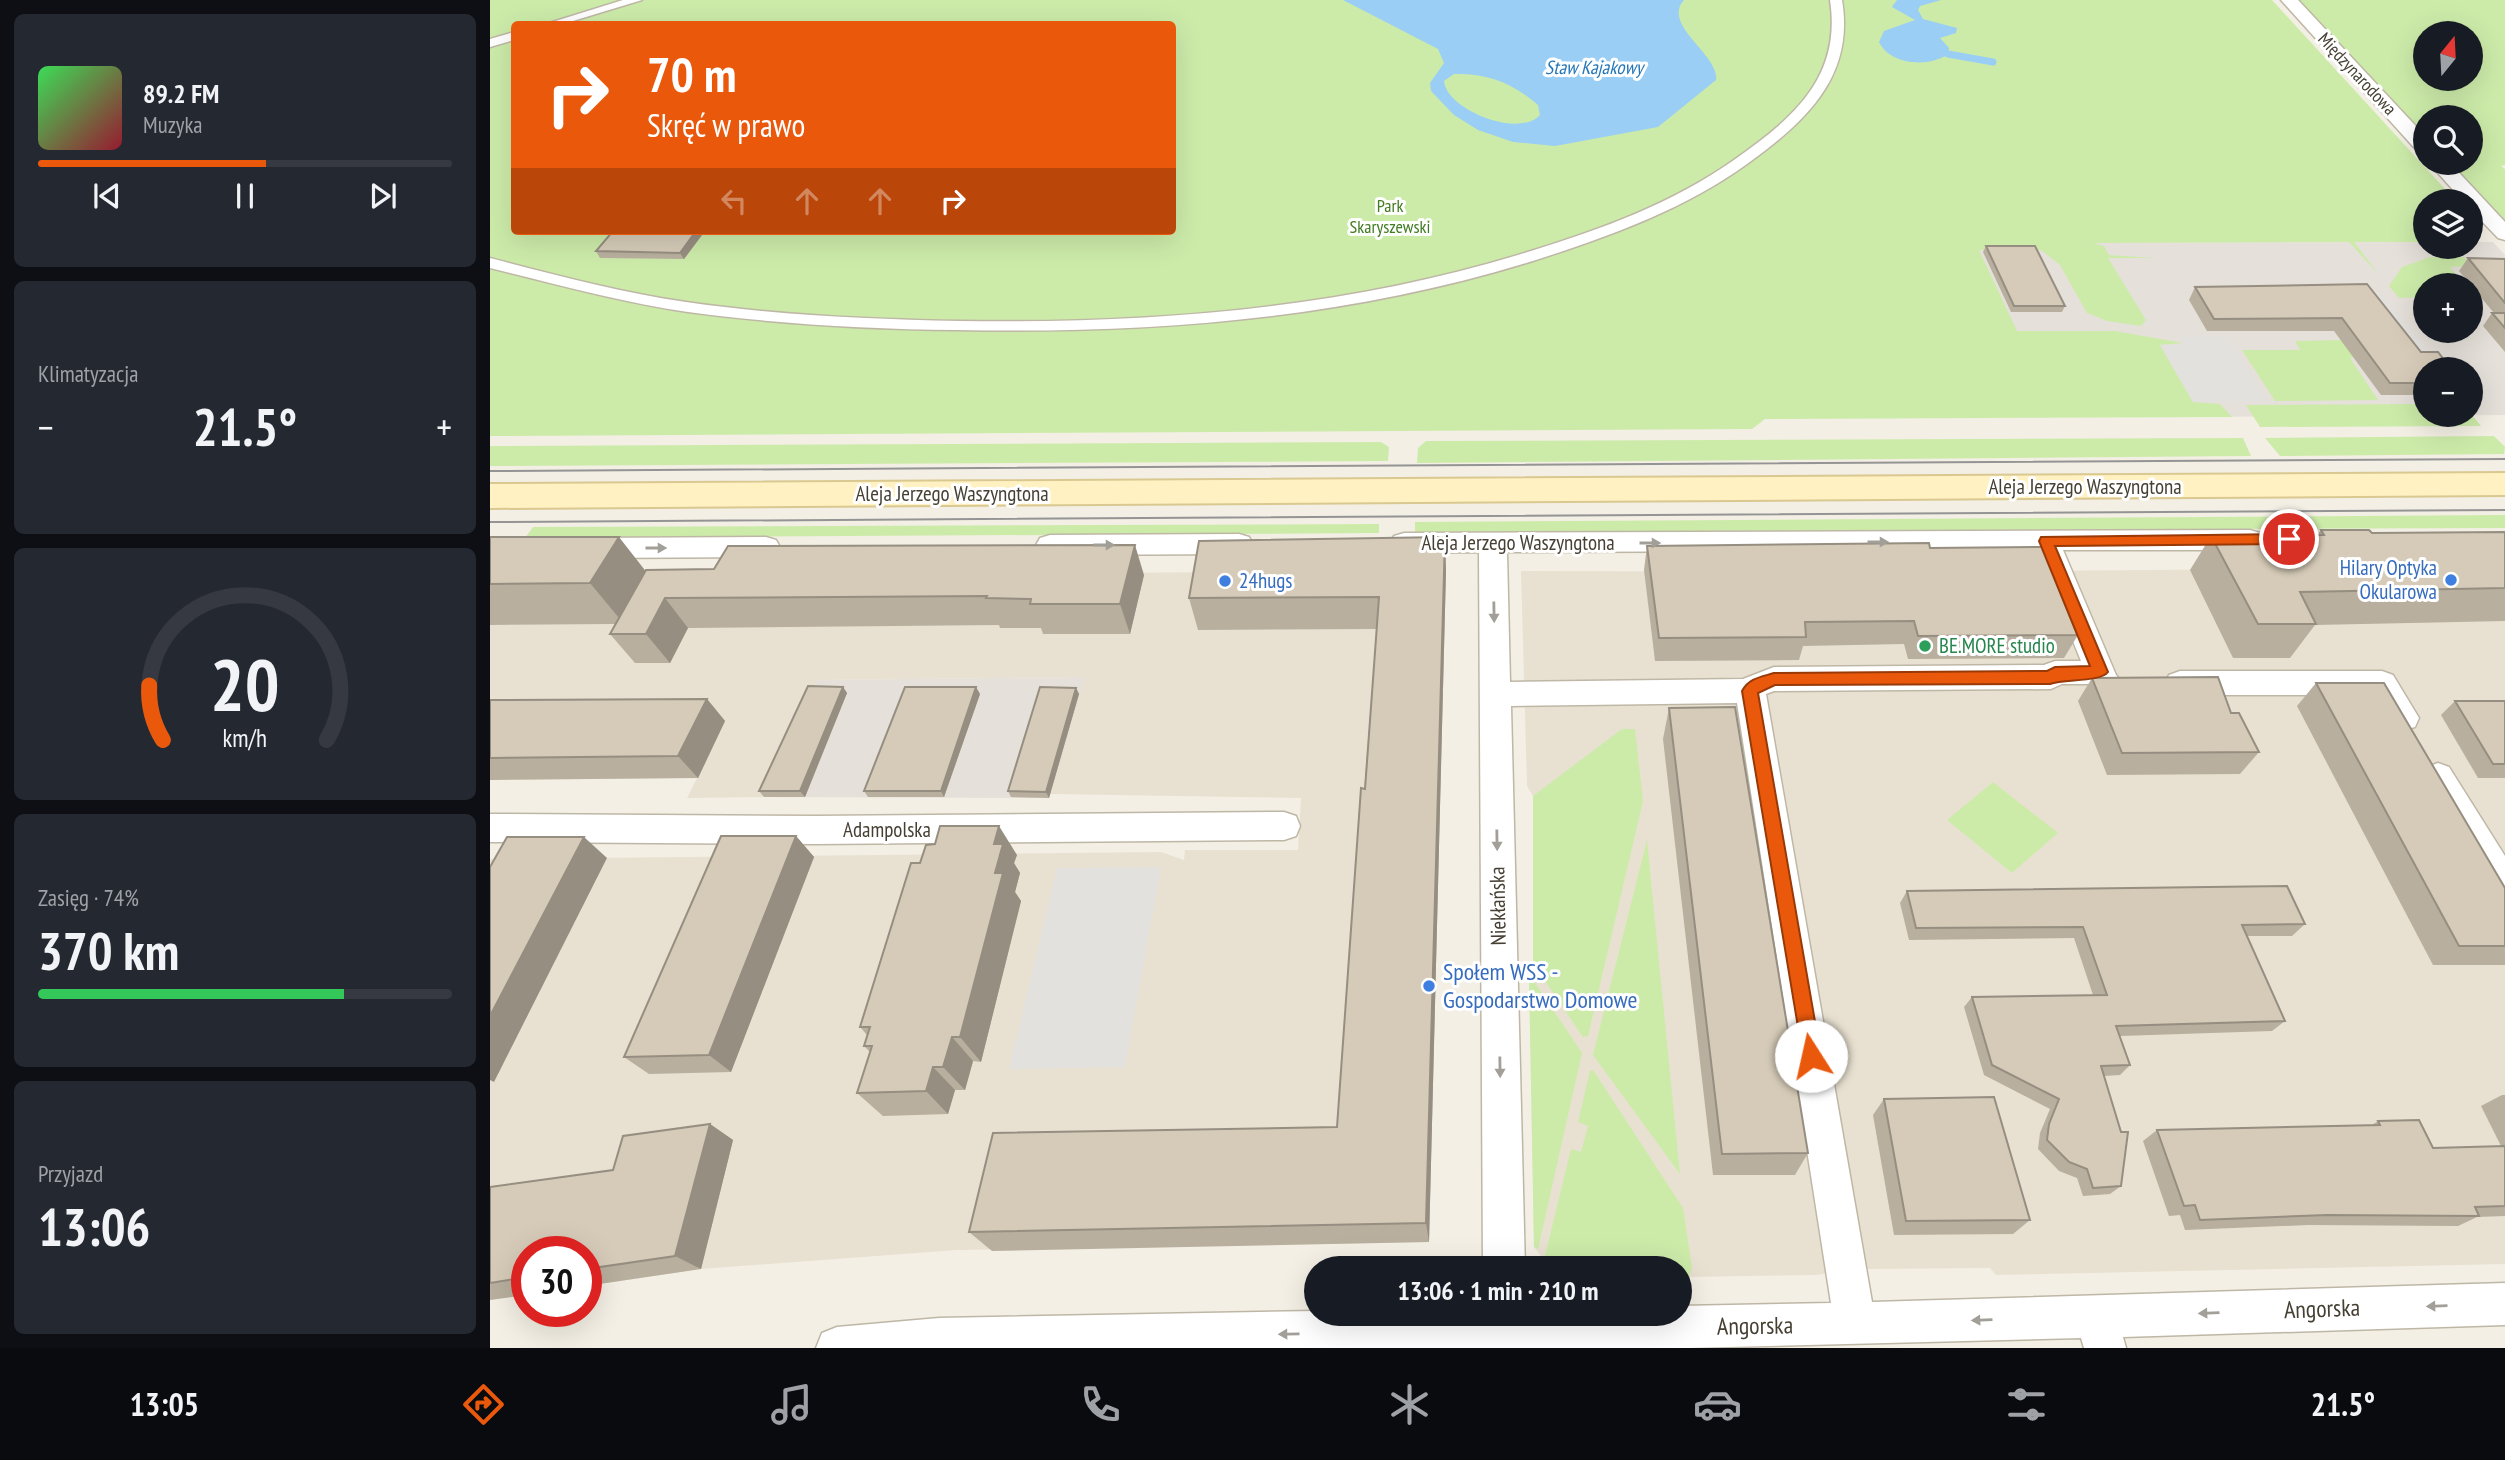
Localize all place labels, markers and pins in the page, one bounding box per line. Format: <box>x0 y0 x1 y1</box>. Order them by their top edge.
pin <box>2259 509 2319 569</box>
place label: Hilary Optyka Okularowa <box>2340 554 2437 605</box>
place label: 24hugs <box>1239 567 1292 594</box>
marker: Hilary Optyka Okularowa <box>2443 572 2459 588</box>
marker: 24hugs <box>1217 573 1233 589</box>
place label: BE.MORE studio <box>1939 632 2055 659</box>
marker: BE.MORE studio <box>1917 638 1933 654</box>
place label: Społem WSS - Gospodarstwo Domowe <box>1443 956 1637 1015</box>
marker: Społem WSS - Gospodarstwo Domowe <box>1421 978 1437 994</box>

